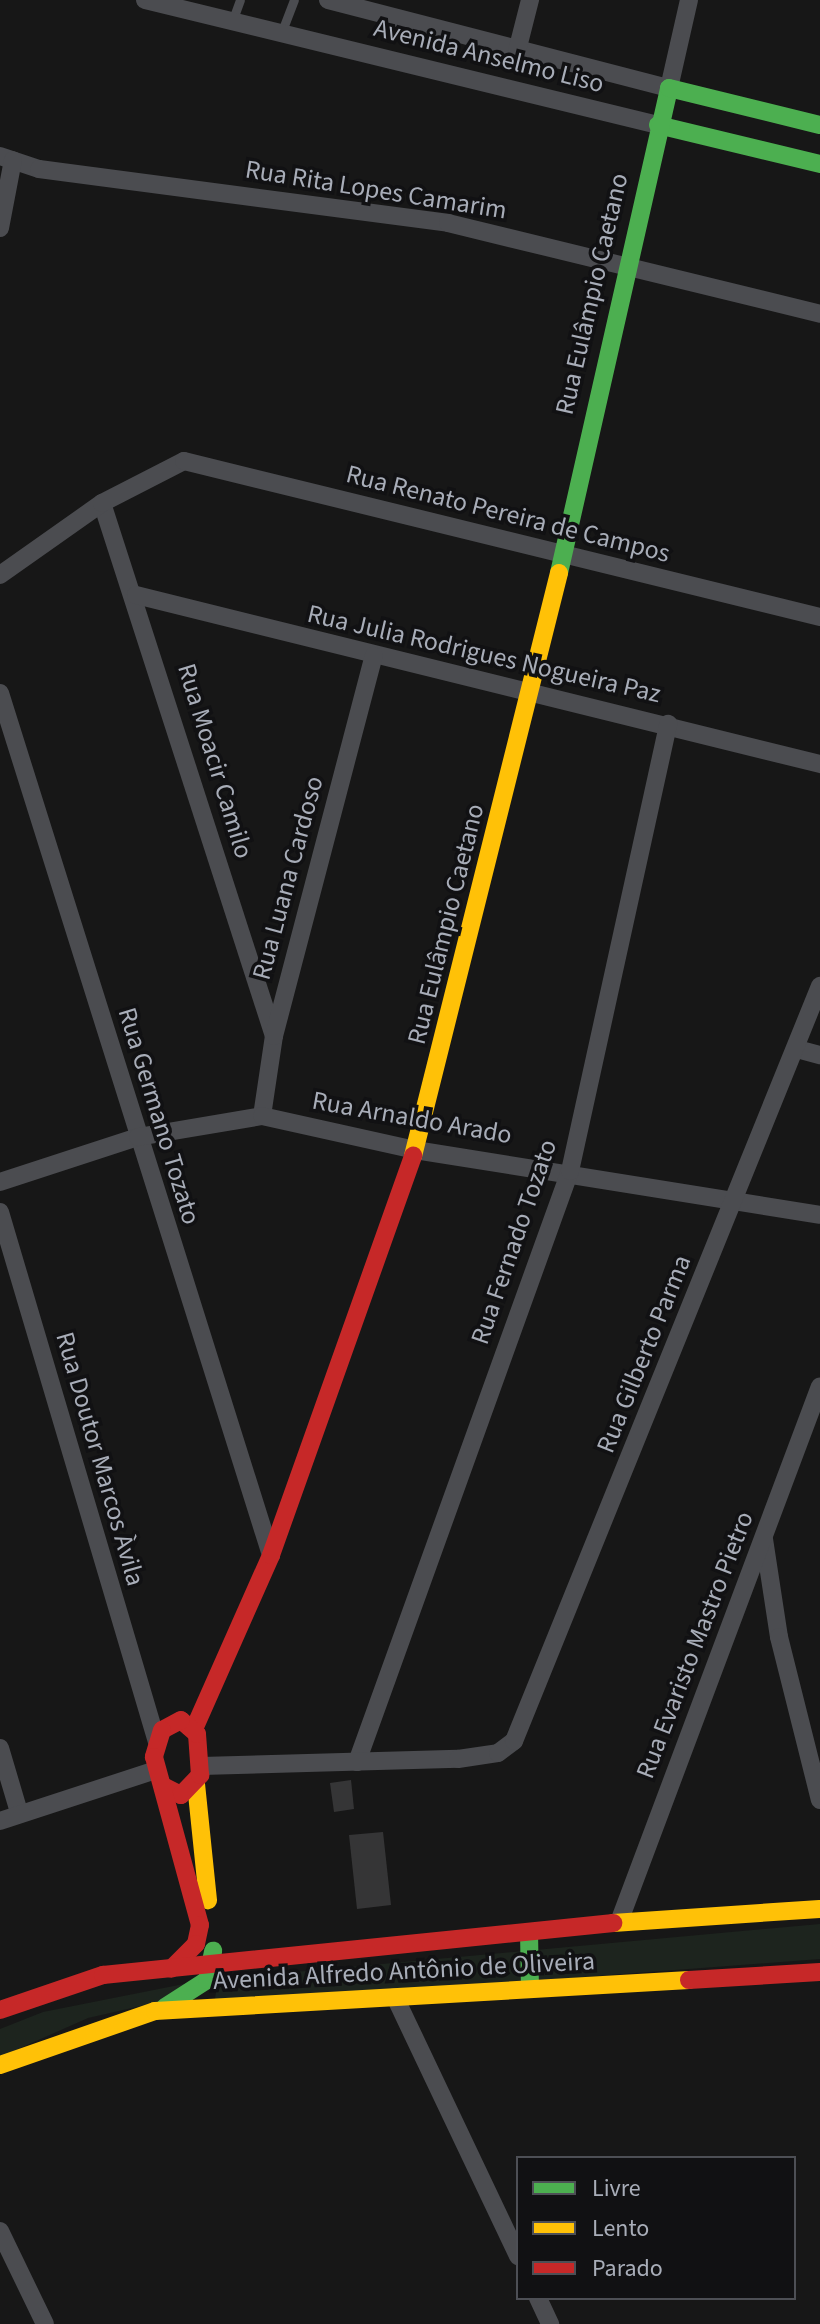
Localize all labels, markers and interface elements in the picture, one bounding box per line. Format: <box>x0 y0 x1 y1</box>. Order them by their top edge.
street label: Avenida Anselmo Liso <box>371 12 607 100</box>
street label: Rua Rita Lopes Camarim <box>243 154 509 226</box>
street label: Rua Eulâmpio Caetano <box>549 170 635 418</box>
street label: Rua Renato Pereira de Campos <box>343 459 673 569</box>
street label: Rua Julia Rodrigues Nogueira Paz <box>304 598 664 710</box>
street label: Rua Moacir Camilo <box>171 660 259 862</box>
street label: Rua Luana Cardoso <box>246 773 330 983</box>
street label: Rua Eulâmpio Caetano <box>401 801 491 1047</box>
street label: Rua Germano Tozato <box>111 1004 207 1228</box>
street label: Rua Arnaldo Arado <box>310 1085 514 1151</box>
street label: Rua Fernado Tozato <box>464 1135 564 1349</box>
street label: Rua Gilberto Parma <box>590 1250 698 1458</box>
street label: Rua Doutor Marcos Àvila <box>49 1328 151 1590</box>
street label: Rua Evaristo Mastro Pietro <box>630 1507 760 1783</box>
street label: Avenida Alfredo Antônio de Oliveira <box>212 1945 596 1997</box>
legend <box>516 2156 796 2300</box>
text: Livre <box>592 2171 641 2206</box>
text: Lento <box>592 2211 649 2246</box>
text: Parado <box>592 2251 663 2286</box>

